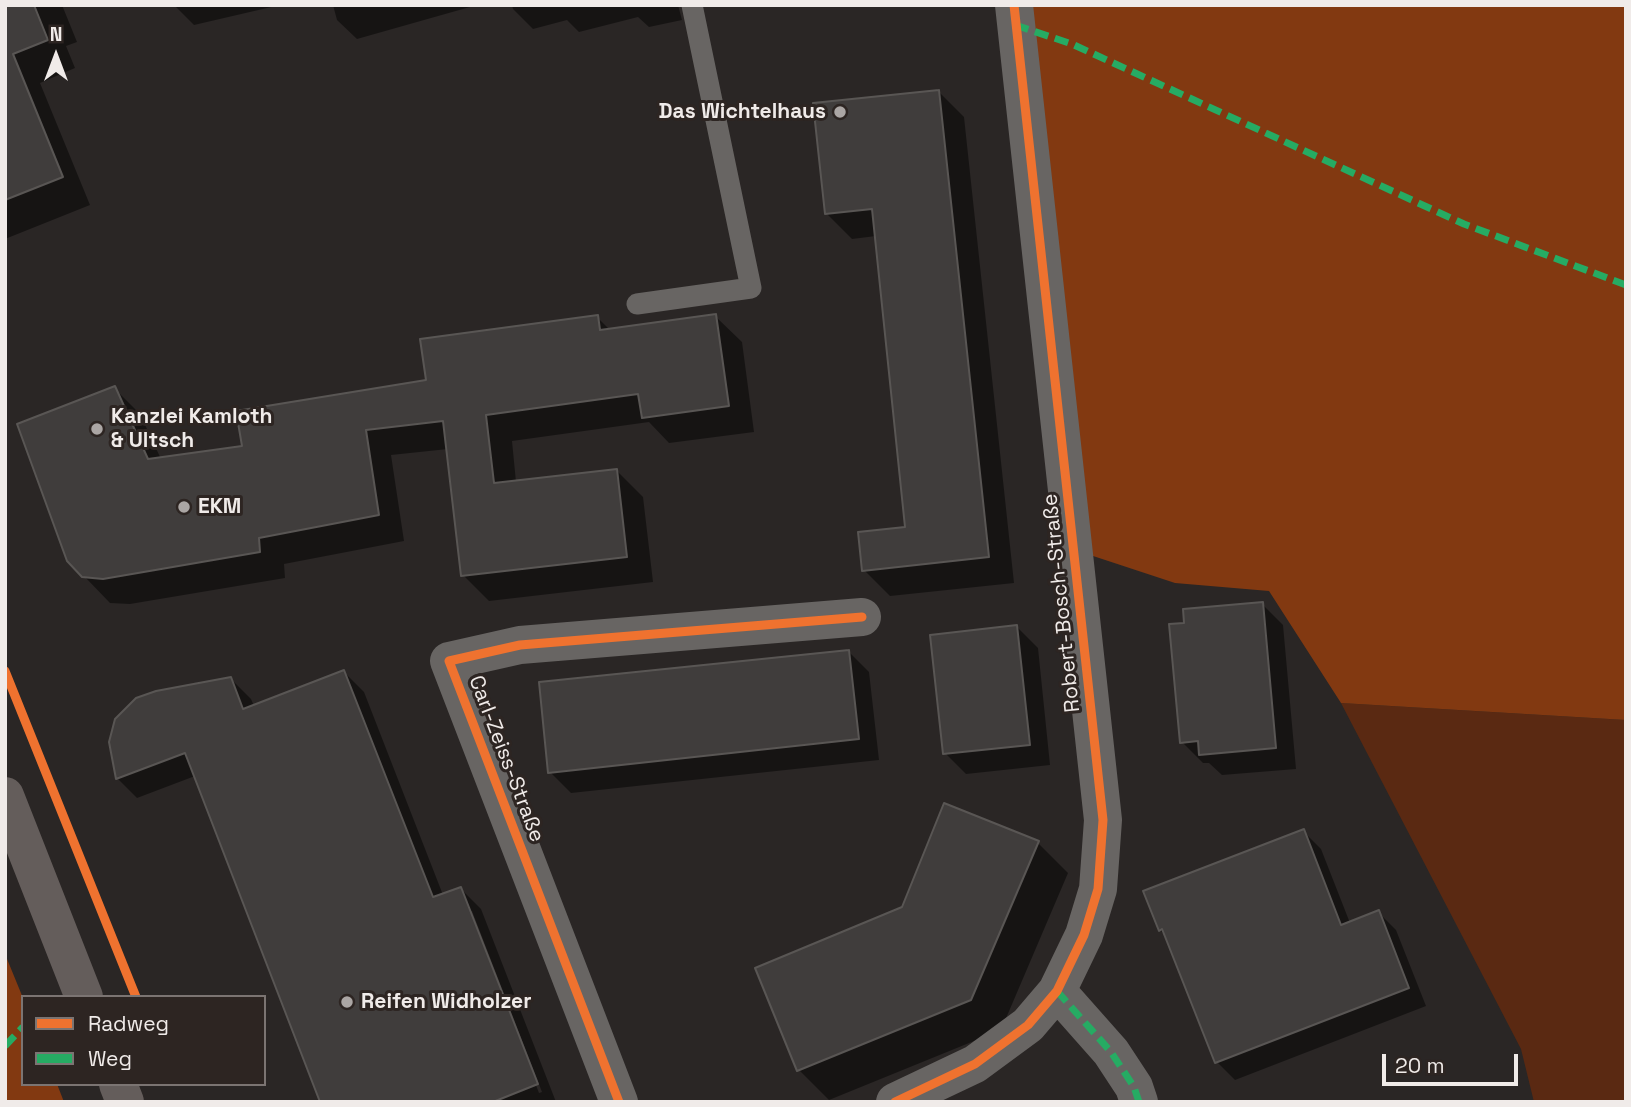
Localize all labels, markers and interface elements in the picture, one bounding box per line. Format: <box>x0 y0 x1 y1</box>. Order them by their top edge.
north arrow <box>21 21 91 91</box>
text: N <box>50 22 62 47</box>
place label: Das Wichtelhaus <box>659 99 826 125</box>
marker: Das Wichtelhaus <box>832 104 848 120</box>
place label: Kanzlei Kamloth & Ultsch <box>111 404 273 454</box>
marker: Kanzlei Kamloth & Ultsch <box>89 421 105 437</box>
street label: Robert-Bosch-Straße <box>1038 492 1086 714</box>
place label: EKM <box>198 494 241 520</box>
marker: EKM <box>176 499 192 515</box>
street label: Carl-Zeiss-Straße <box>463 672 549 846</box>
place label: Reifen Widholzer <box>361 989 532 1015</box>
marker: Reifen Widholzer <box>339 994 355 1010</box>
legend <box>21 995 266 1086</box>
text: Radweg <box>88 1010 169 1037</box>
scale bar <box>1386 1040 1522 1084</box>
text: Weg <box>88 1045 132 1072</box>
text: 20 m <box>1395 1052 1445 1079</box>

